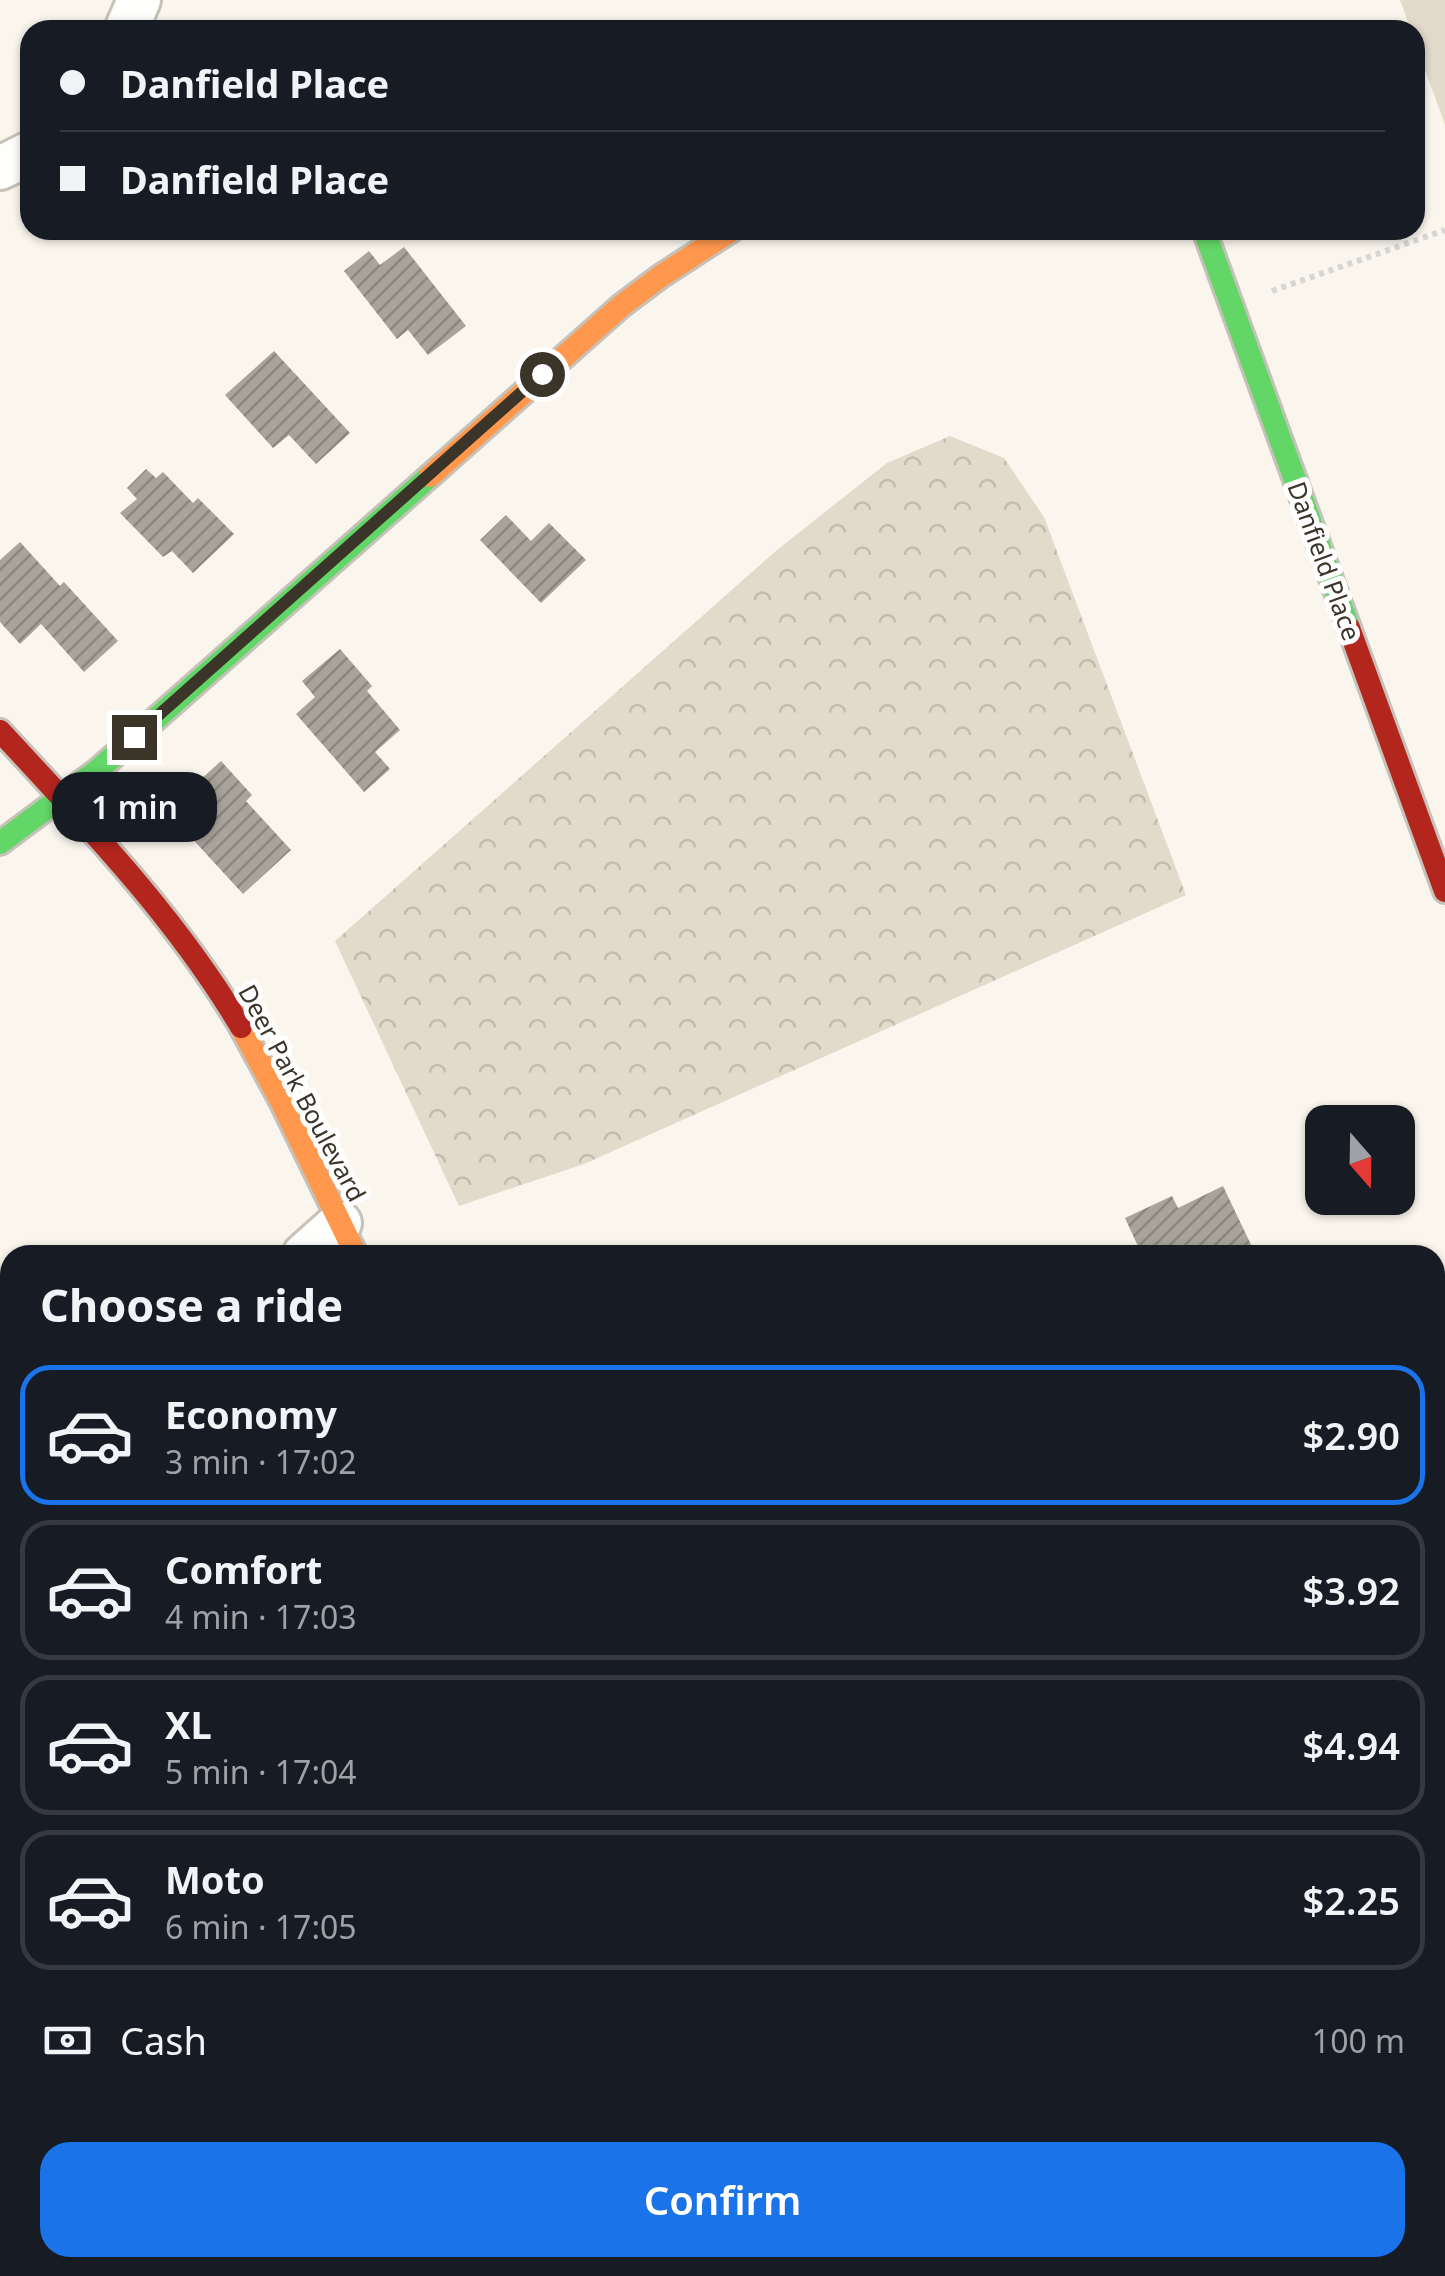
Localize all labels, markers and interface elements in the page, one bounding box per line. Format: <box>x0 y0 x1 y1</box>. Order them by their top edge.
text: Danfield Place <box>120 57 389 109</box>
text: Danfield Place <box>120 153 389 205</box>
route start <box>520 352 565 397</box>
street label: Danfield Place <box>1280 476 1369 645</box>
route end <box>112 715 157 760</box>
callout: 1 min <box>52 772 216 842</box>
text: 1 min <box>91 785 178 828</box>
street label: Deer Park Boulevard <box>231 978 375 1207</box>
north arrow <box>1305 1105 1415 1215</box>
map controls <box>1305 1105 1415 1215</box>
text: Choose a ride <box>40 1274 343 1335</box>
text: Economy <box>165 1388 337 1440</box>
icon: car <box>45 1390 135 1480</box>
text: $2.90 <box>1303 1409 1400 1461</box>
text: 3 min · 17:02 <box>165 1440 357 1483</box>
text: Comfort <box>165 1543 322 1595</box>
icon: car <box>45 1545 135 1635</box>
text: $3.92 <box>1303 1564 1400 1616</box>
text: 4 min · 17:03 <box>165 1595 357 1638</box>
text: XL <box>165 1698 212 1750</box>
icon: car <box>45 1700 135 1790</box>
text: $4.94 <box>1303 1719 1400 1771</box>
text: 5 min · 17:04 <box>165 1750 357 1793</box>
text: Moto <box>165 1853 265 1905</box>
icon: car <box>45 1855 135 1945</box>
text: $2.25 <box>1303 1874 1400 1926</box>
text: 6 min · 17:05 <box>165 1905 357 1948</box>
icon: cash <box>40 2013 95 2068</box>
text: Cash <box>120 2014 207 2066</box>
text: 100 m <box>1312 2019 1405 2062</box>
button: Confirm <box>40 2142 1405 2257</box>

